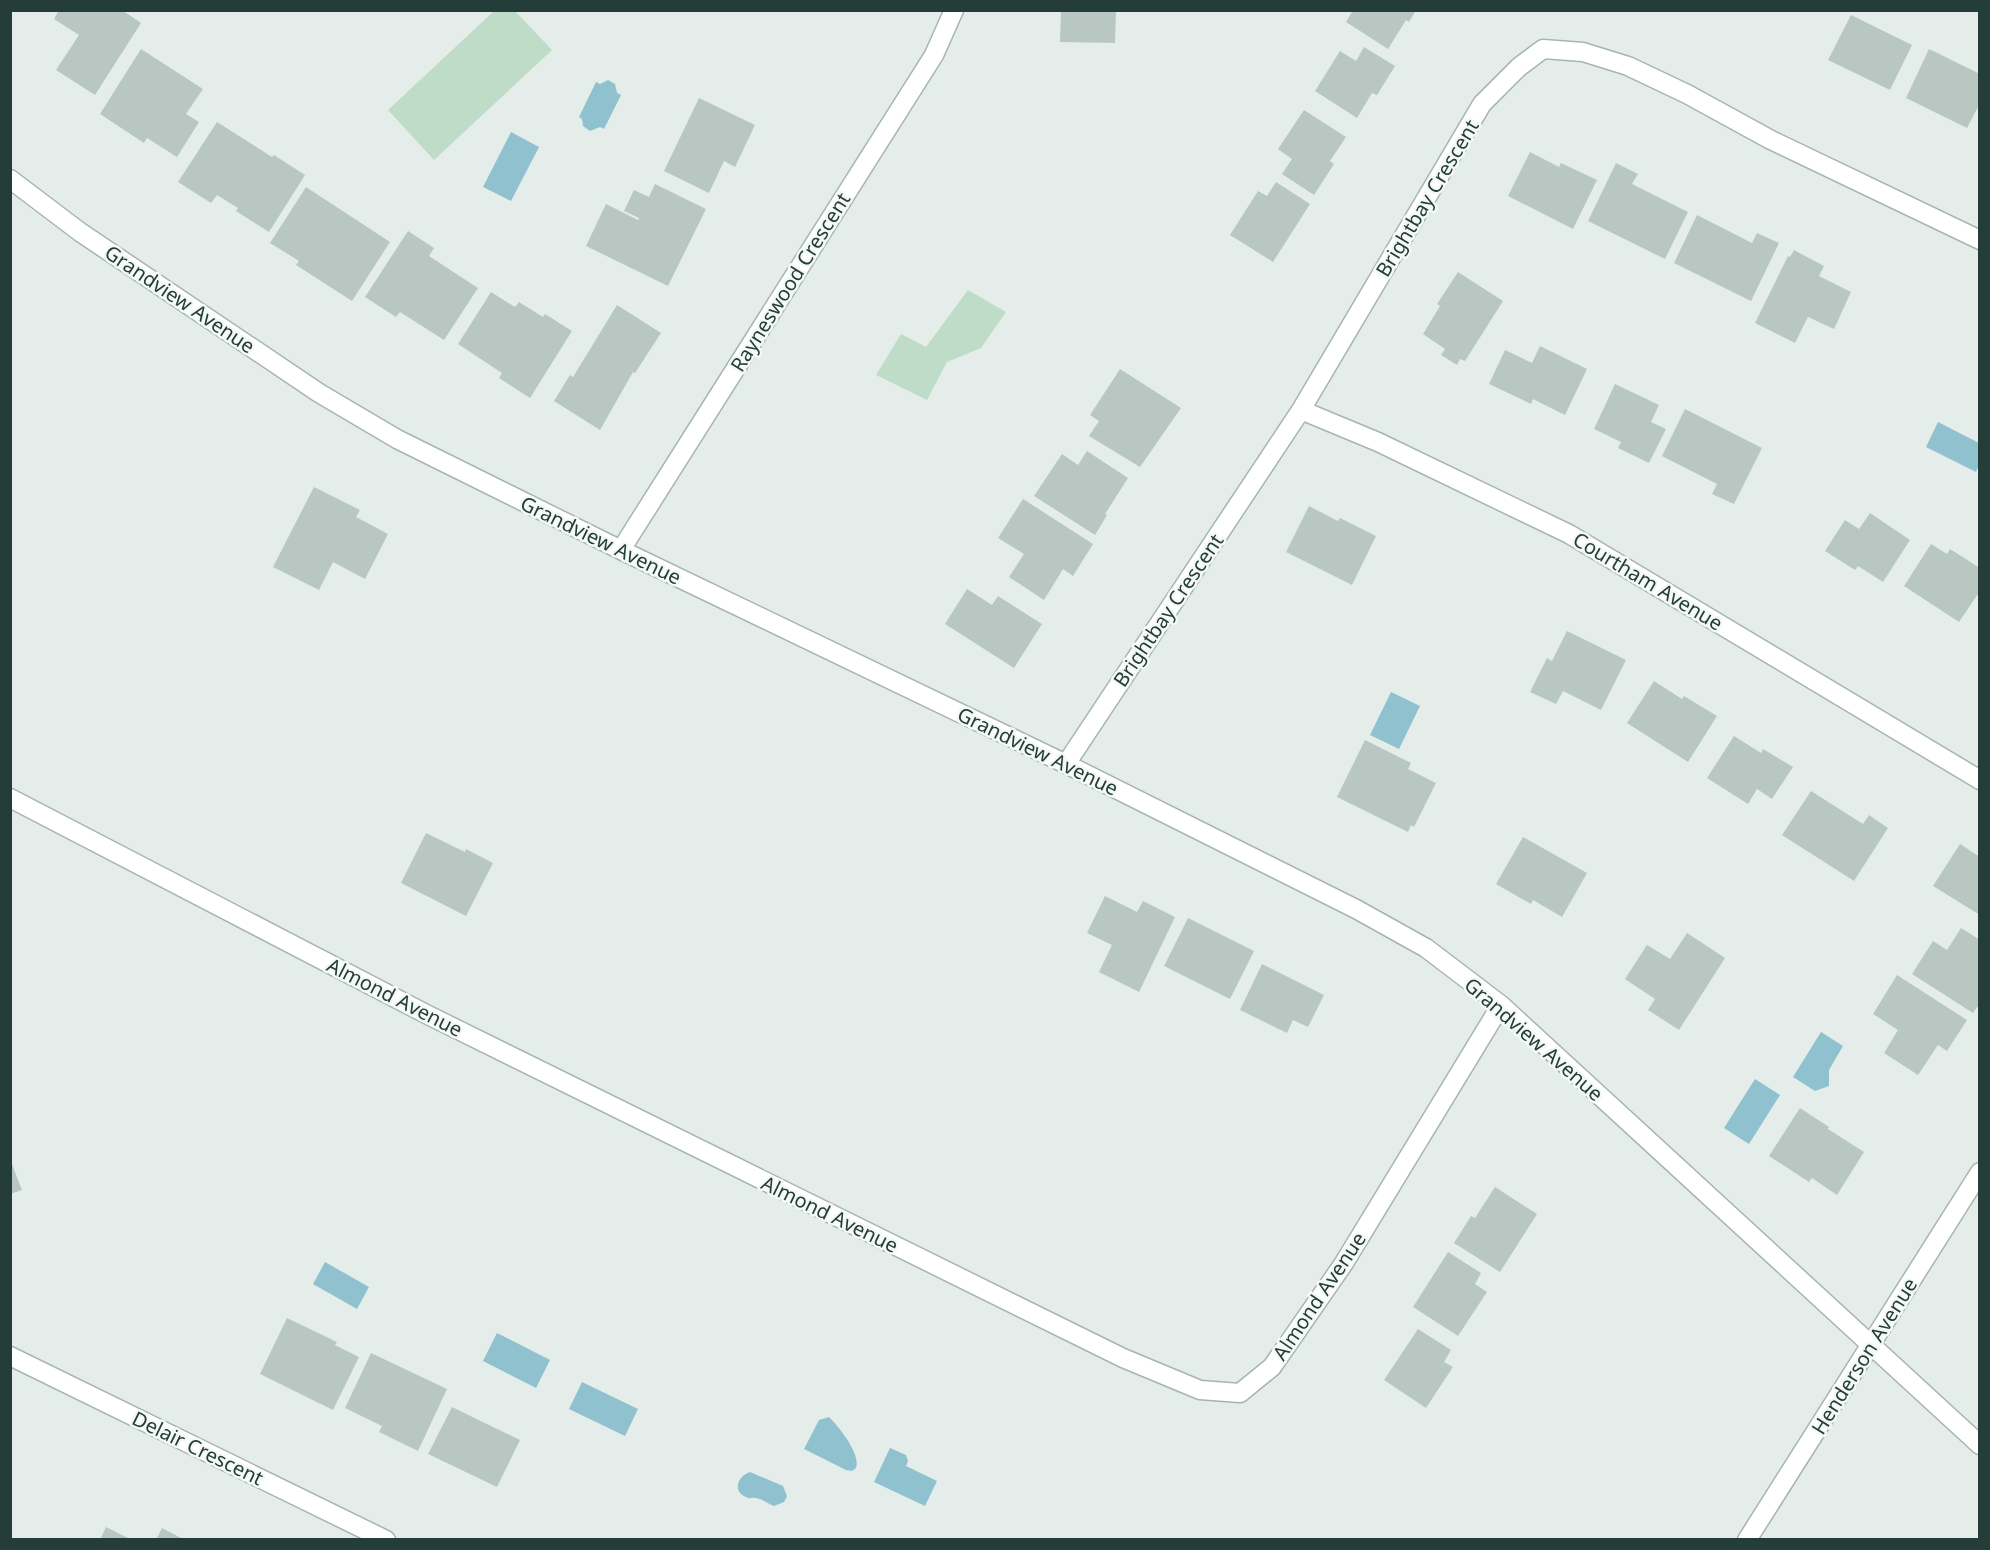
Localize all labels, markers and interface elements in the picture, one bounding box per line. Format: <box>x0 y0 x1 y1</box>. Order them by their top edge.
street label: Brightbay Crescent <box>1369 114 1485 282</box>
street label: Rayneswood Crescent <box>724 187 856 377</box>
street label: Grandview Avenue <box>100 239 260 359</box>
street label: Grandview Avenue <box>516 489 686 591</box>
street label: Courtham Avenue <box>1568 526 1728 636</box>
street label: Brightbay Crescent <box>1107 528 1229 692</box>
street label: Grandview Avenue <box>953 700 1123 802</box>
street label: Almond Avenue <box>323 951 467 1043</box>
street label: Grandview Avenue <box>1459 971 1609 1107</box>
street label: Almond Avenue <box>757 1169 903 1259</box>
street label: Almond Avenue <box>1266 1227 1372 1365</box>
street label: Henderson Avenue <box>1805 1273 1923 1439</box>
street label: Delair Crescent <box>128 1405 268 1491</box>

